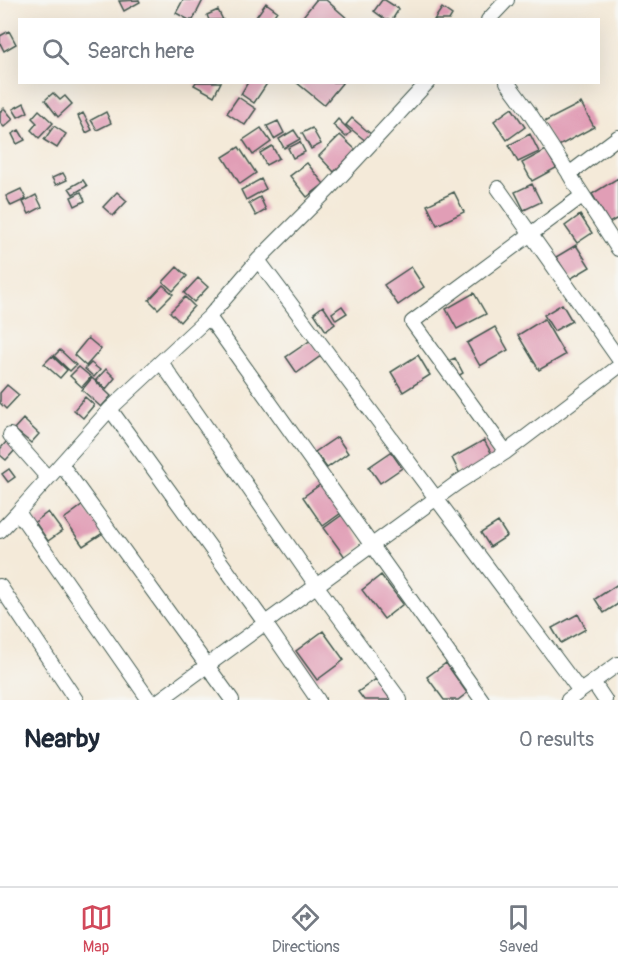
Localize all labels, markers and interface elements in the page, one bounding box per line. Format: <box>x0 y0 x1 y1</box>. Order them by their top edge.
search box <box>18 18 600 84</box>
icon: search <box>39 35 72 68</box>
text: Search here <box>87 37 194 65</box>
text: Nearby <box>24 723 100 755</box>
text: 0 results <box>519 727 594 752</box>
tab: Map <box>80 901 113 957</box>
tab: Directions <box>272 901 340 957</box>
tab: Saved <box>499 901 538 957</box>

